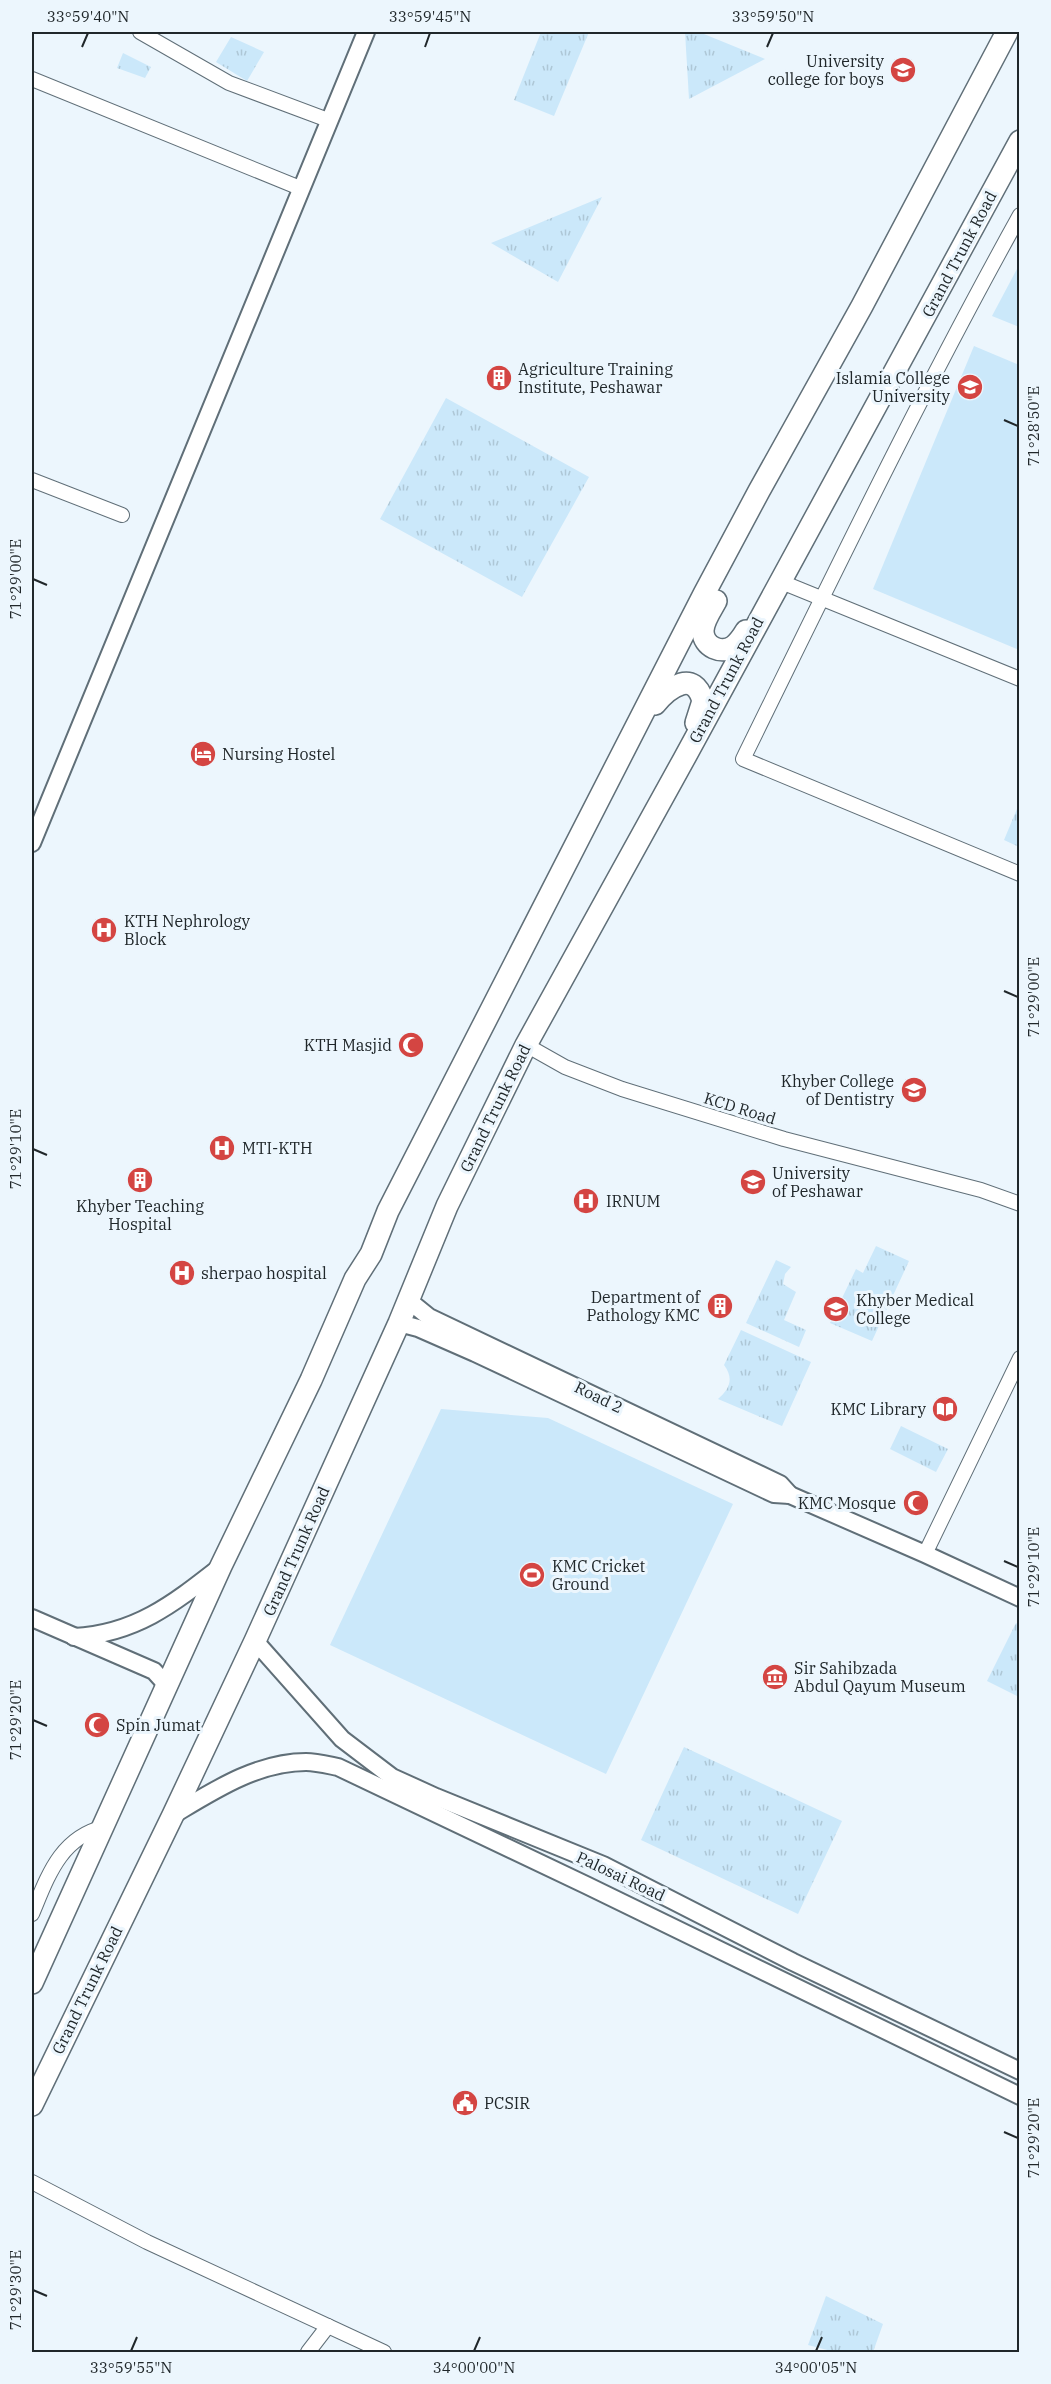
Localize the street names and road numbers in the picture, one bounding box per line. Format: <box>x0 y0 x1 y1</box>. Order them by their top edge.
street label: Grand Trunk Road <box>917 187 1001 320</box>
street label: Grand Trunk Road <box>684 613 768 746</box>
street label: Grand Trunk Road <box>455 1040 535 1175</box>
street label: KCD Road <box>701 1088 779 1129</box>
street label: Road 2 <box>571 1377 627 1417</box>
street label: Grand Trunk Road <box>258 1483 334 1619</box>
street label: Palosai Road <box>573 1847 669 1905</box>
street label: Grand Trunk Road <box>47 1922 127 2057</box>

